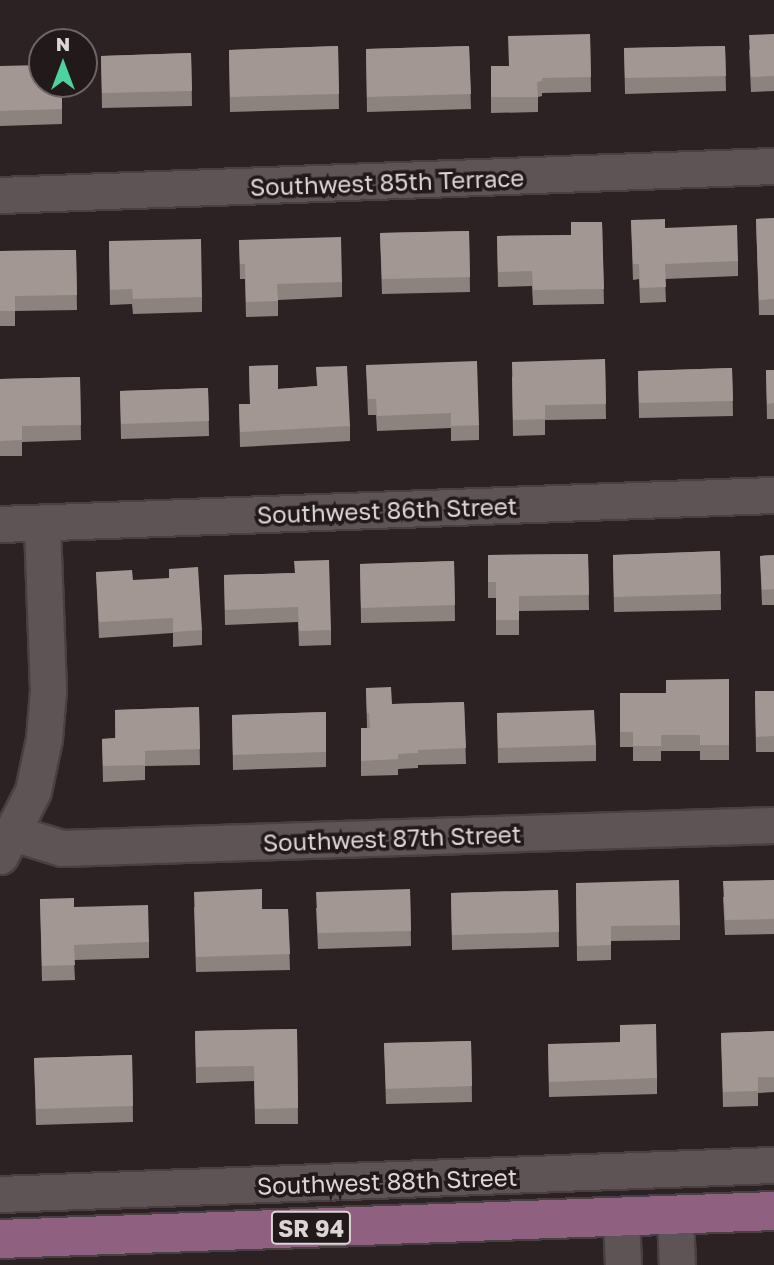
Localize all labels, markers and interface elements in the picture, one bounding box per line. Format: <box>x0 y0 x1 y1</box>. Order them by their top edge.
north arrow <box>28 28 98 98</box>
text: N <box>56 32 70 55</box>
street label: Southwest 85th Terrace <box>249 163 525 201</box>
street label: Southwest 86th Street <box>256 491 518 529</box>
street label: Southwest 87th Street <box>262 819 522 857</box>
street label: Southwest 88th Street <box>256 1162 518 1200</box>
road number: SR 94 <box>271 1208 351 1247</box>

